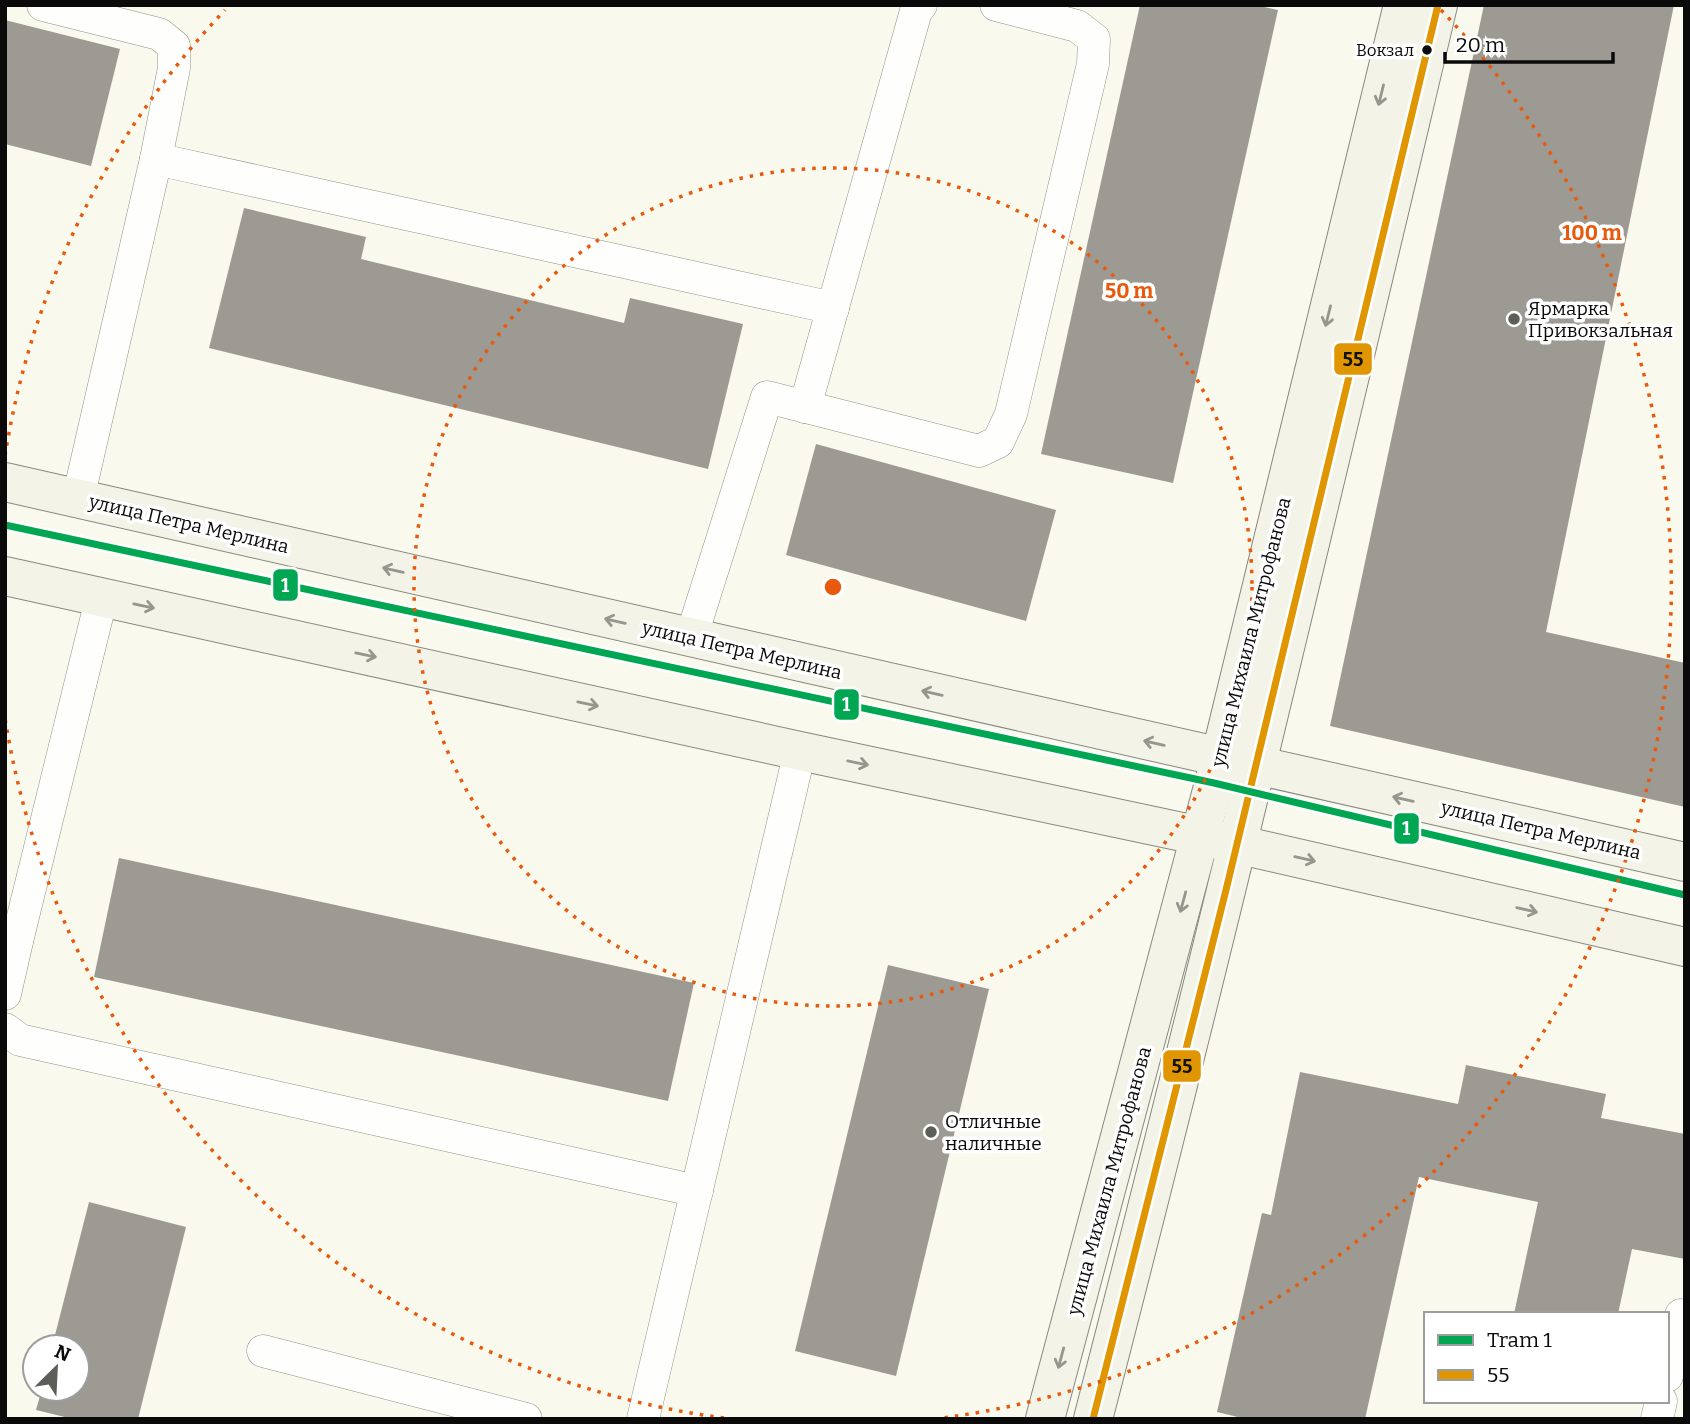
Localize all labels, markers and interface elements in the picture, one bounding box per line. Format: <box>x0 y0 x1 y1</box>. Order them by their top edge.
scale bar <box>1445 21 1613 65</box>
text: 20 m <box>1456 32 1505 58</box>
place label: Вокзал <box>1356 40 1414 61</box>
marker: Вокзал <box>1420 43 1434 57</box>
one-way arrow <box>1374 83 1387 106</box>
text: 100 m <box>1562 220 1622 246</box>
text: 50 m <box>1105 278 1153 304</box>
place label: Ярмарка Привокзальная <box>1528 297 1673 342</box>
one-way arrow <box>1320 305 1333 327</box>
marker: Ярмарка Привокзальная <box>1506 311 1522 327</box>
line badge: 55 <box>1333 342 1373 376</box>
text: 55 <box>1343 348 1363 371</box>
street label: улица Петра Мерлина <box>86 490 292 558</box>
street label: улица Михаила Митрофанова <box>1206 494 1296 770</box>
one-way arrow <box>382 563 405 577</box>
line badge: 1 <box>272 568 299 602</box>
text: 1 <box>281 574 290 597</box>
centre of rings <box>821 575 845 599</box>
one-way arrow <box>132 599 155 613</box>
one-way arrow <box>604 614 627 627</box>
street label: улица Петра Мерлина <box>639 616 845 684</box>
one-way arrow <box>354 649 377 662</box>
one-way arrow <box>921 686 944 699</box>
line badge: 1 <box>833 688 860 721</box>
text: 1 <box>842 693 851 716</box>
one-way arrow <box>576 698 599 711</box>
one-way arrow <box>1143 736 1166 750</box>
one-way arrow <box>846 757 869 771</box>
one-way arrow <box>1392 792 1415 806</box>
street label: улица Петра Мерлина <box>1438 796 1644 864</box>
line badge: 1 <box>1393 812 1420 845</box>
text: 1 <box>1402 817 1411 840</box>
one-way arrow <box>1293 853 1316 867</box>
one-way arrow <box>1176 890 1189 912</box>
one-way arrow <box>1515 905 1537 918</box>
street label: улица Михаила Митрофанова <box>1062 1044 1156 1319</box>
line badge: 55 <box>1162 1049 1202 1083</box>
text: 55 <box>1172 1055 1192 1078</box>
place label: Отличные наличные <box>945 1110 1042 1155</box>
marker: Отличные наличные <box>923 1124 939 1140</box>
legend <box>1424 1312 1669 1403</box>
text: Tram 1 <box>1487 1327 1552 1353</box>
north arrow <box>21 1333 91 1403</box>
text: N <box>51 1339 74 1367</box>
one-way arrow <box>1054 1346 1067 1369</box>
text: 55 <box>1487 1362 1509 1388</box>

